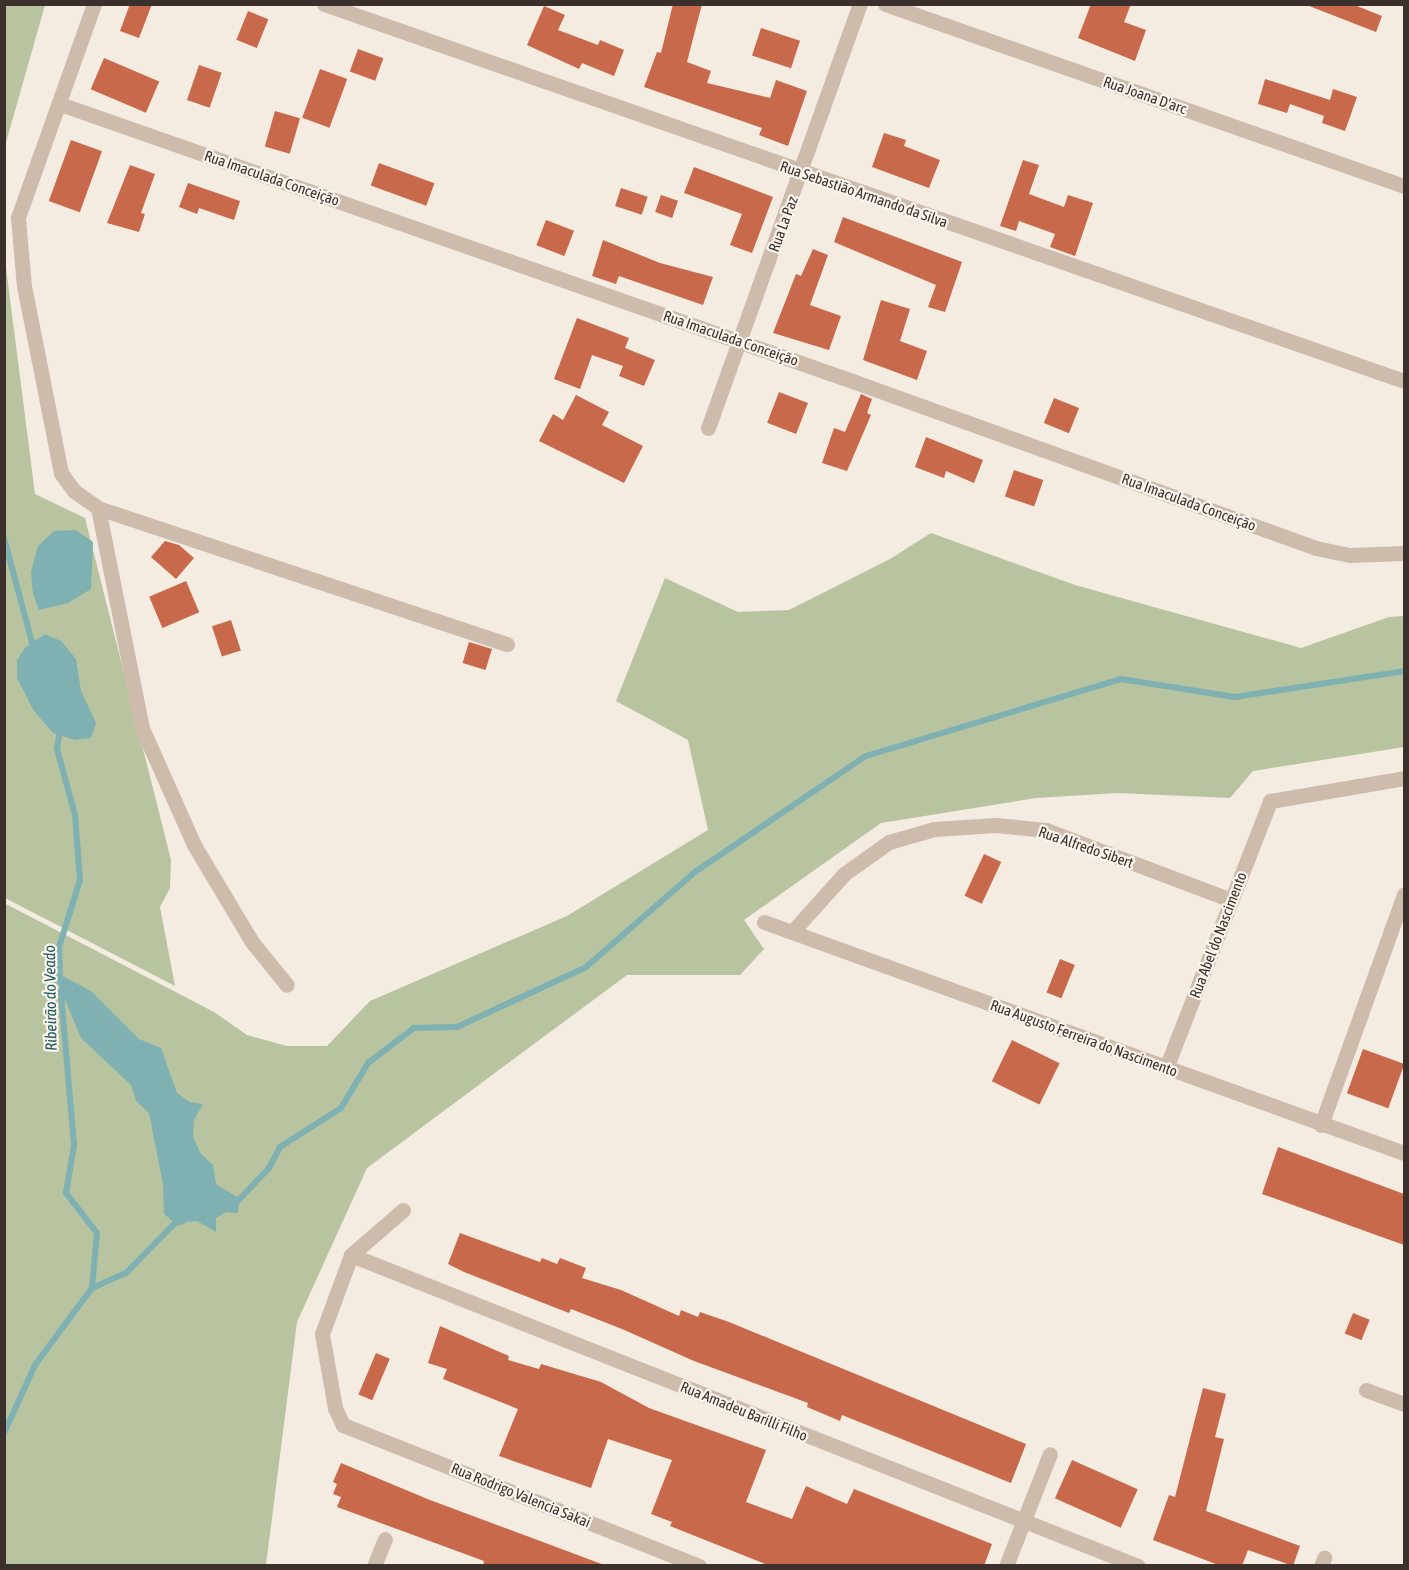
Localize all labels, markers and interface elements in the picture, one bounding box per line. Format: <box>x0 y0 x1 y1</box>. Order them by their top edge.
street label: Rua Joana D'arc <box>1101 72 1189 118</box>
street label: Rua Imaculada Conceição <box>202 146 342 210</box>
street label: Rua Sebastião Armando da Silva <box>778 157 950 231</box>
street label: Rua La Paz <box>765 194 801 254</box>
street label: Rua Imaculada Conceição <box>661 306 801 370</box>
street label: Rua Imaculada Conceição <box>1119 469 1259 535</box>
street label: Rua Alfredo Sibert <box>1036 822 1136 872</box>
street label: Rua Abel do Nascimento <box>1186 869 1250 1001</box>
water label: Ribeirão do Veado <box>39 945 61 1051</box>
street label: Rua Augusto Ferreira do Nascimento <box>988 996 1180 1080</box>
street label: Rua Amadeu Barilli Filho <box>678 1377 810 1445</box>
street label: Rua Rodrigo Valencia Sakai <box>449 1459 593 1531</box>

